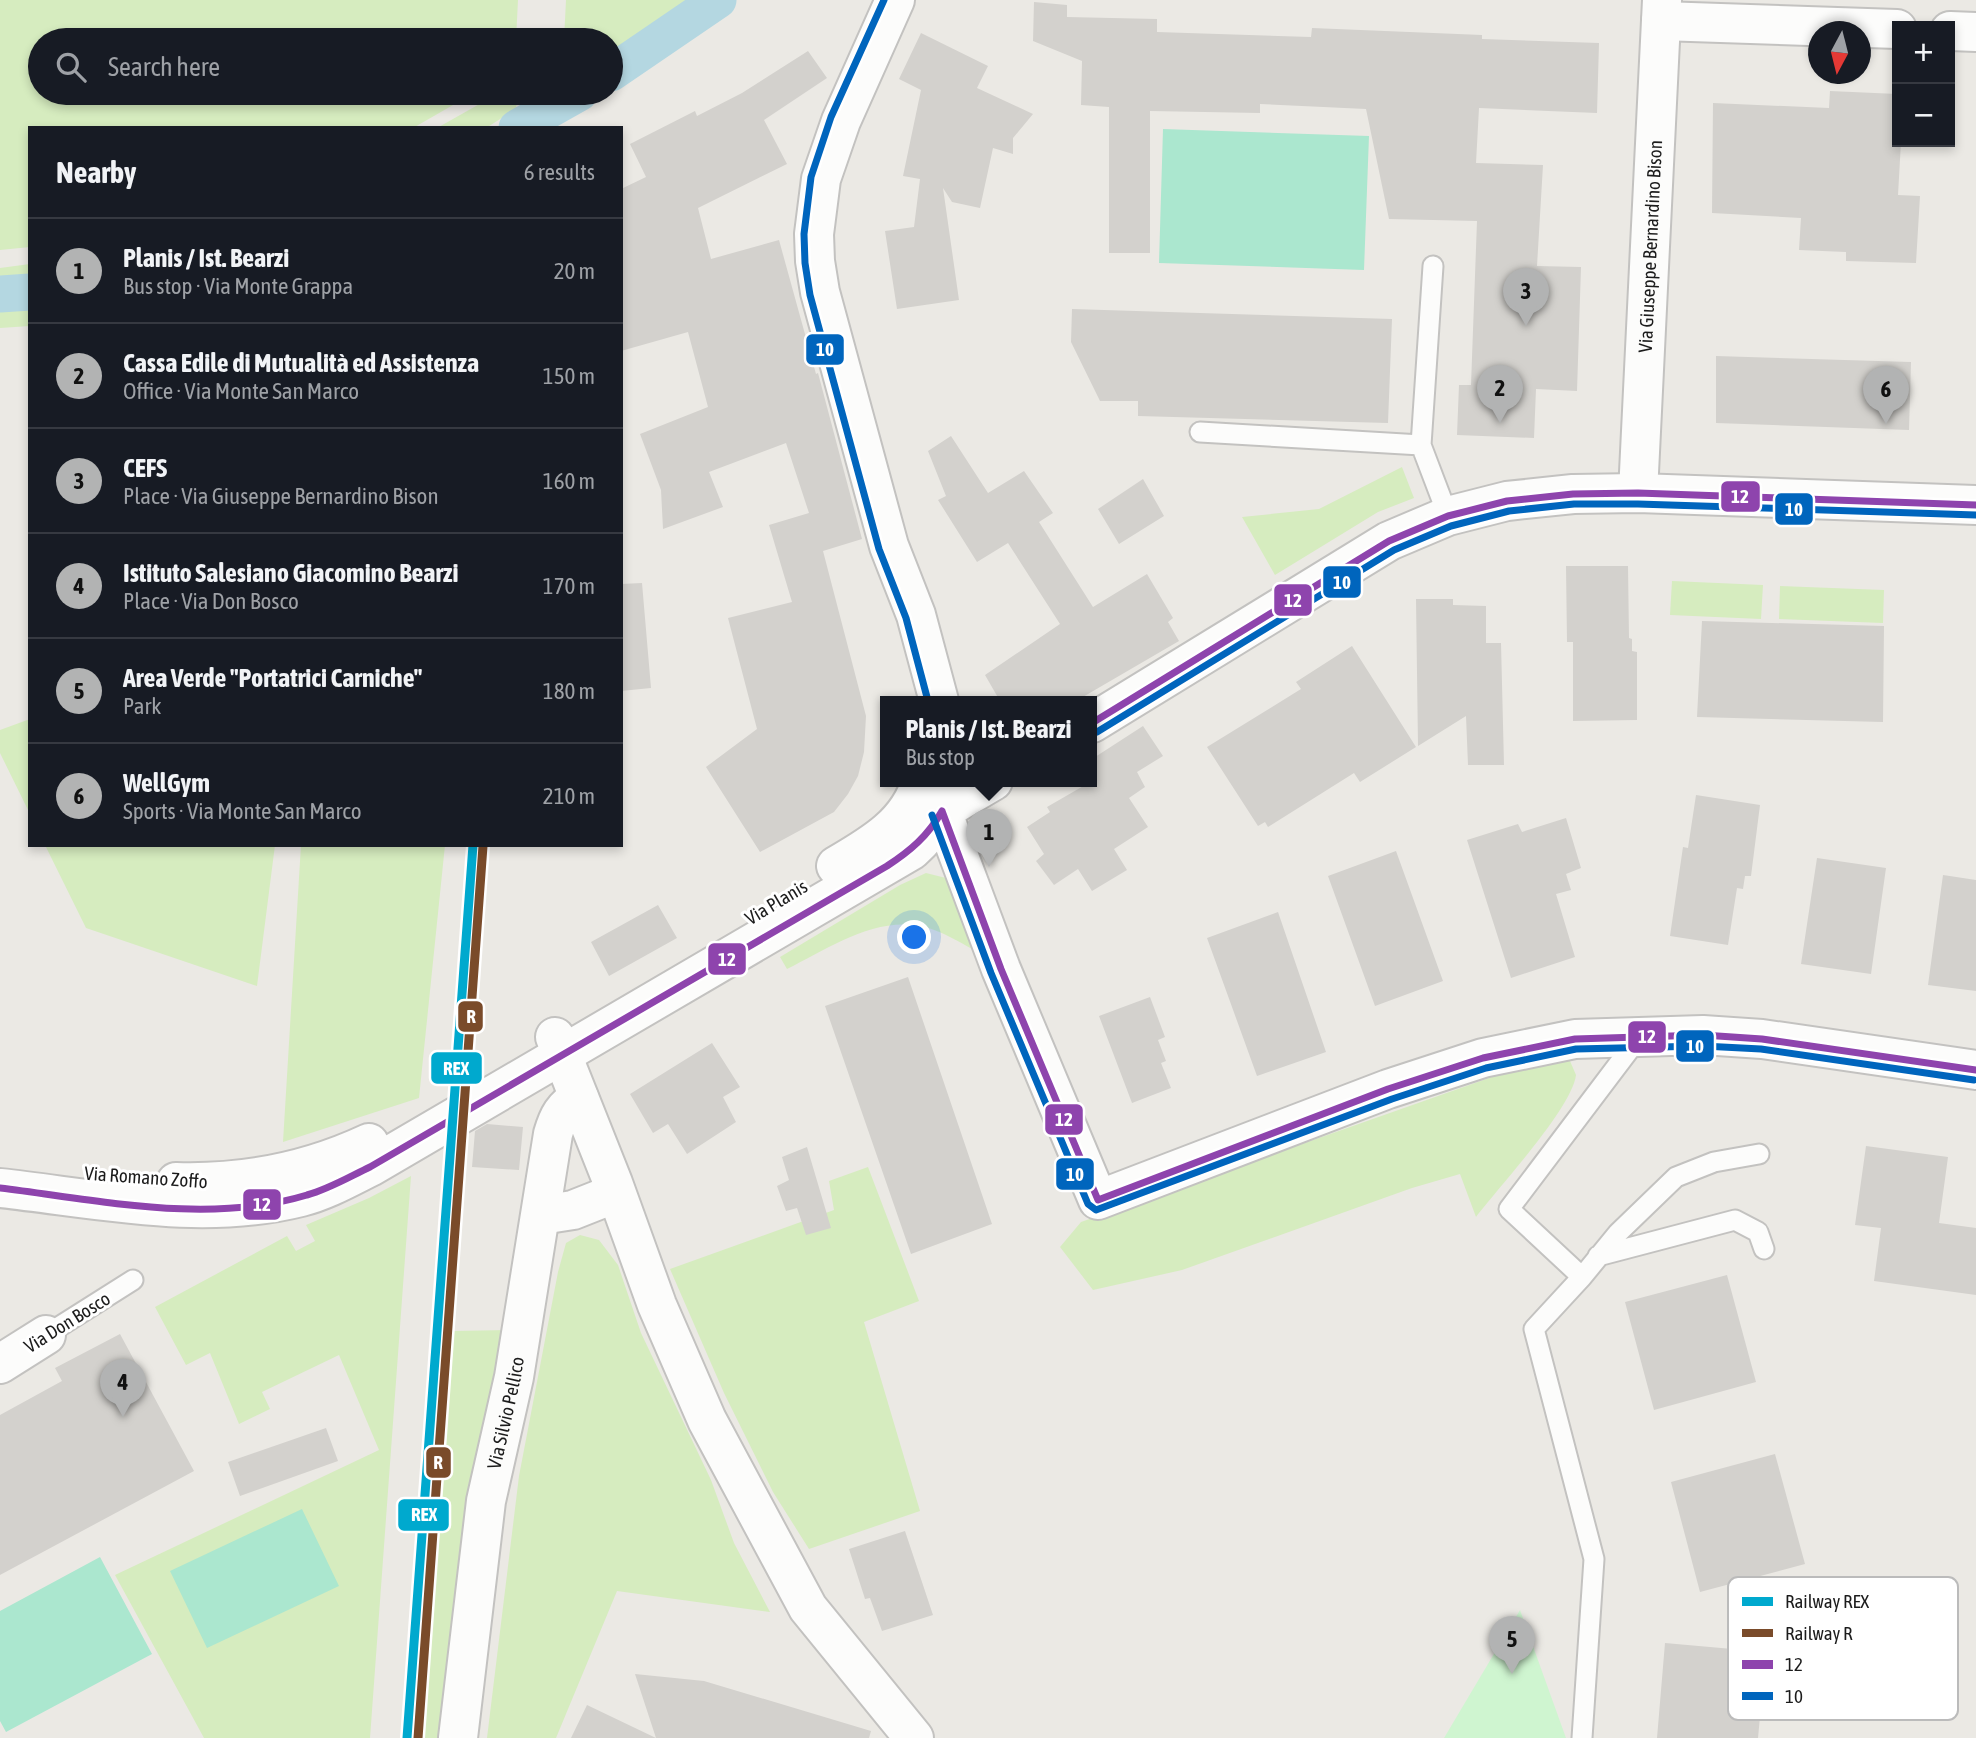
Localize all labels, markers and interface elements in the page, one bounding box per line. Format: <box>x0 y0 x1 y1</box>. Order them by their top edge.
north arrow <box>1808 21 1871 84</box>
map controls <box>1892 21 1955 147</box>
button: + <box>1892 21 1955 84</box>
search box <box>28 28 623 105</box>
icon: search <box>52 48 90 86</box>
text: Search here <box>108 52 220 82</box>
button: − <box>1892 84 1955 147</box>
street label: Via Giuseppe Bernardino Bison <box>1634 139 1666 353</box>
text: Nearby <box>56 155 136 189</box>
text: 6 results <box>524 159 595 185</box>
text: Planis / Ist. Bearzi <box>123 243 289 273</box>
text: 1 <box>74 258 84 284</box>
text: 20 m <box>554 258 595 284</box>
pin: 3 <box>1503 268 1549 326</box>
text: Bus stop · Via Monte Grappa <box>123 273 353 299</box>
line badge: 10 <box>805 333 845 366</box>
text: 10 <box>816 338 834 360</box>
text: Cassa Edile di Mutualità ed Assistenza <box>123 348 479 378</box>
text: 2 <box>74 363 84 389</box>
text: 150 m <box>543 363 595 389</box>
pin: 2 <box>1477 365 1523 423</box>
pin: 6 <box>1863 366 1909 424</box>
text: Office · Via Monte San Marco <box>123 378 359 404</box>
text: CEFS <box>123 453 167 483</box>
text: 3 <box>74 468 84 494</box>
text: 160 m <box>543 468 595 494</box>
line badge: 12 <box>1720 480 1761 513</box>
text: Place · Via Giuseppe Bernardino Bison <box>123 483 439 509</box>
text: 12 <box>1731 485 1749 507</box>
line badge: 10 <box>1774 492 1814 526</box>
text: 10 <box>1785 498 1803 520</box>
text: Istituto Salesiano Giacomino Bearzi <box>123 558 458 588</box>
line badge: 10 <box>1322 565 1362 599</box>
text: 10 <box>1333 571 1351 593</box>
text: 4 <box>74 573 84 599</box>
text: 170 m <box>543 573 595 599</box>
line badge: 12 <box>1273 583 1313 617</box>
text: Place · Via Don Bosco <box>123 588 299 614</box>
text: 12 <box>1284 589 1302 611</box>
text: Area Verde "Portatrici Carniche" <box>123 663 422 693</box>
text: 5 <box>74 678 84 704</box>
text: 180 m <box>543 678 595 704</box>
text: Park <box>123 693 161 719</box>
popup <box>880 696 1097 787</box>
text: Planis / Ist. Bearzi <box>905 714 1072 744</box>
text: Bus stop <box>905 744 975 770</box>
text: WellGym <box>123 768 210 798</box>
text: 6 <box>74 783 84 809</box>
text: 210 m <box>543 783 595 809</box>
text: Sports · Via Monte San Marco <box>123 798 362 824</box>
pin: 1 <box>966 809 1012 867</box>
street label: Via Planis <box>741 875 811 929</box>
your location <box>897 920 931 954</box>
line badge: 12 <box>707 942 747 976</box>
text: 12 <box>718 948 736 970</box>
line badge: R <box>457 1000 484 1033</box>
text: R <box>466 1005 476 1027</box>
line badge: 12 <box>1627 1020 1667 1054</box>
text: 12 <box>1638 1025 1656 1047</box>
line badge: 10 <box>1675 1029 1715 1063</box>
text: 10 <box>1686 1035 1704 1057</box>
line badge: REX <box>430 1051 483 1085</box>
text: REX <box>443 1057 470 1079</box>
line badge: 12 <box>1044 1103 1084 1136</box>
text: 12 <box>1055 1108 1073 1130</box>
line badge: 10 <box>1055 1157 1095 1191</box>
street label: Via Romano Zoffo <box>84 1162 208 1192</box>
text: 10 <box>1066 1163 1084 1185</box>
line badge: 12 <box>242 1188 282 1221</box>
text: 12 <box>253 1193 271 1215</box>
street label: Via Don Bosco <box>20 1287 114 1357</box>
street label: Via Silvio Pellico <box>483 1355 528 1471</box>
pin: 4 <box>100 1359 146 1417</box>
line badge: R <box>425 1446 452 1479</box>
text: R <box>433 1451 443 1473</box>
line badge: REX <box>397 1498 450 1532</box>
text: REX <box>411 1503 438 1525</box>
legend <box>1728 1577 1958 1720</box>
text: Railway REX <box>1785 1590 1870 1612</box>
pin: 5 <box>1489 1616 1535 1674</box>
text: Railway R <box>1785 1622 1853 1644</box>
text: 12 <box>1785 1653 1803 1675</box>
text: 10 <box>1785 1685 1803 1707</box>

